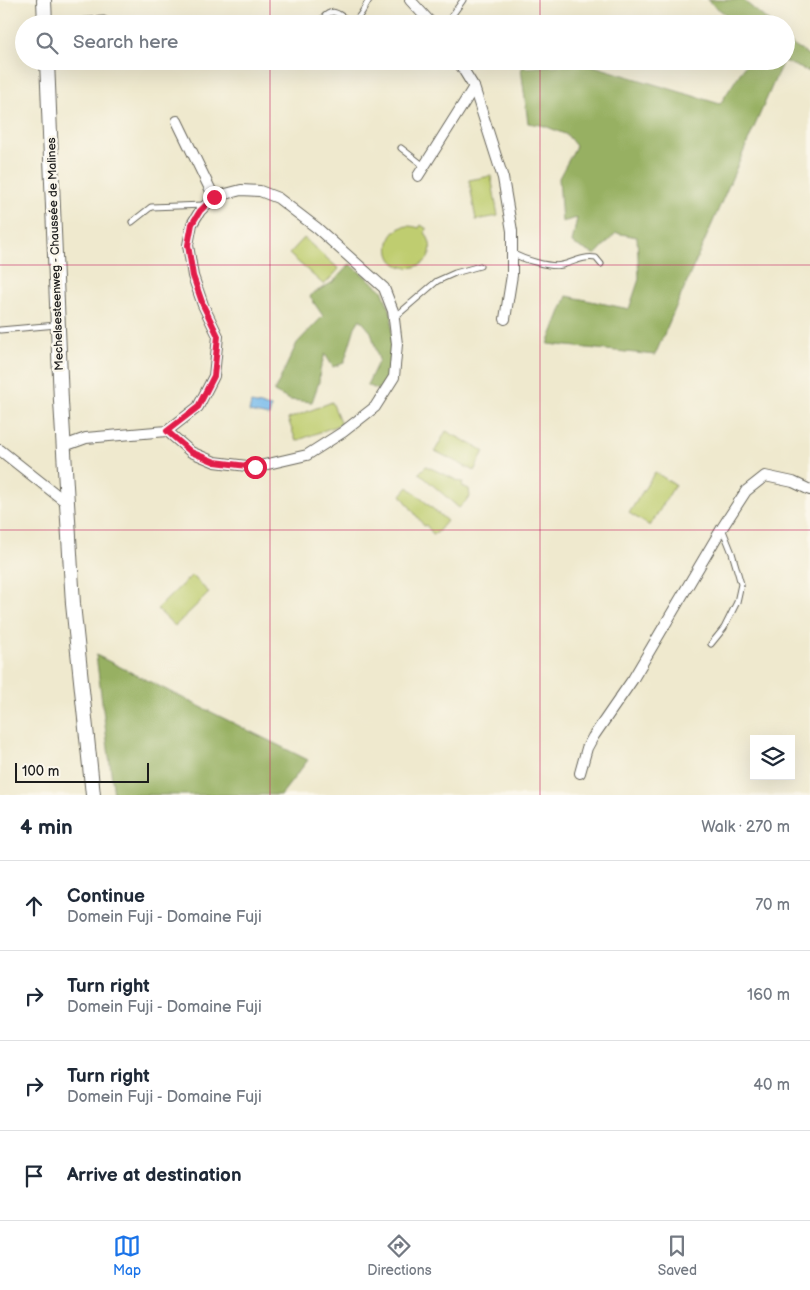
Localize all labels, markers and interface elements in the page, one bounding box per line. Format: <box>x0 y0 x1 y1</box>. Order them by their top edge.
search box <box>15 15 795 70</box>
icon: search <box>33 29 61 57</box>
text: Search here <box>73 31 178 54</box>
street label: Mechelsesteenweg - Chaussée de Malines <box>44 137 67 371</box>
route end <box>203 186 226 209</box>
route start <box>244 456 267 479</box>
map controls <box>750 735 795 780</box>
button: layers <box>750 735 795 780</box>
scale bar <box>15 760 149 783</box>
text: 100 m <box>22 763 59 780</box>
text: 4 min <box>20 815 73 840</box>
text: Walk · 270 m <box>701 818 790 837</box>
text: Continue <box>67 885 145 908</box>
icon: ahead <box>20 892 48 920</box>
text: 70 m <box>755 896 790 915</box>
text: Domein Fuji - Domaine Fuji <box>67 908 262 927</box>
text: Turn right <box>67 975 150 998</box>
icon: right <box>20 982 48 1010</box>
text: 160 m <box>747 986 790 1005</box>
text: Domein Fuji - Domaine Fuji <box>67 998 262 1017</box>
text: Turn right <box>67 1065 150 1088</box>
icon: right <box>20 1072 48 1100</box>
text: 40 m <box>753 1076 790 1095</box>
text: Domein Fuji - Domaine Fuji <box>67 1088 262 1107</box>
icon: arrive <box>20 1162 48 1190</box>
text: Arrive at destination <box>67 1164 242 1187</box>
tab: Map <box>113 1232 141 1279</box>
tab: Directions <box>367 1232 432 1279</box>
tab: Saved <box>658 1232 697 1279</box>

